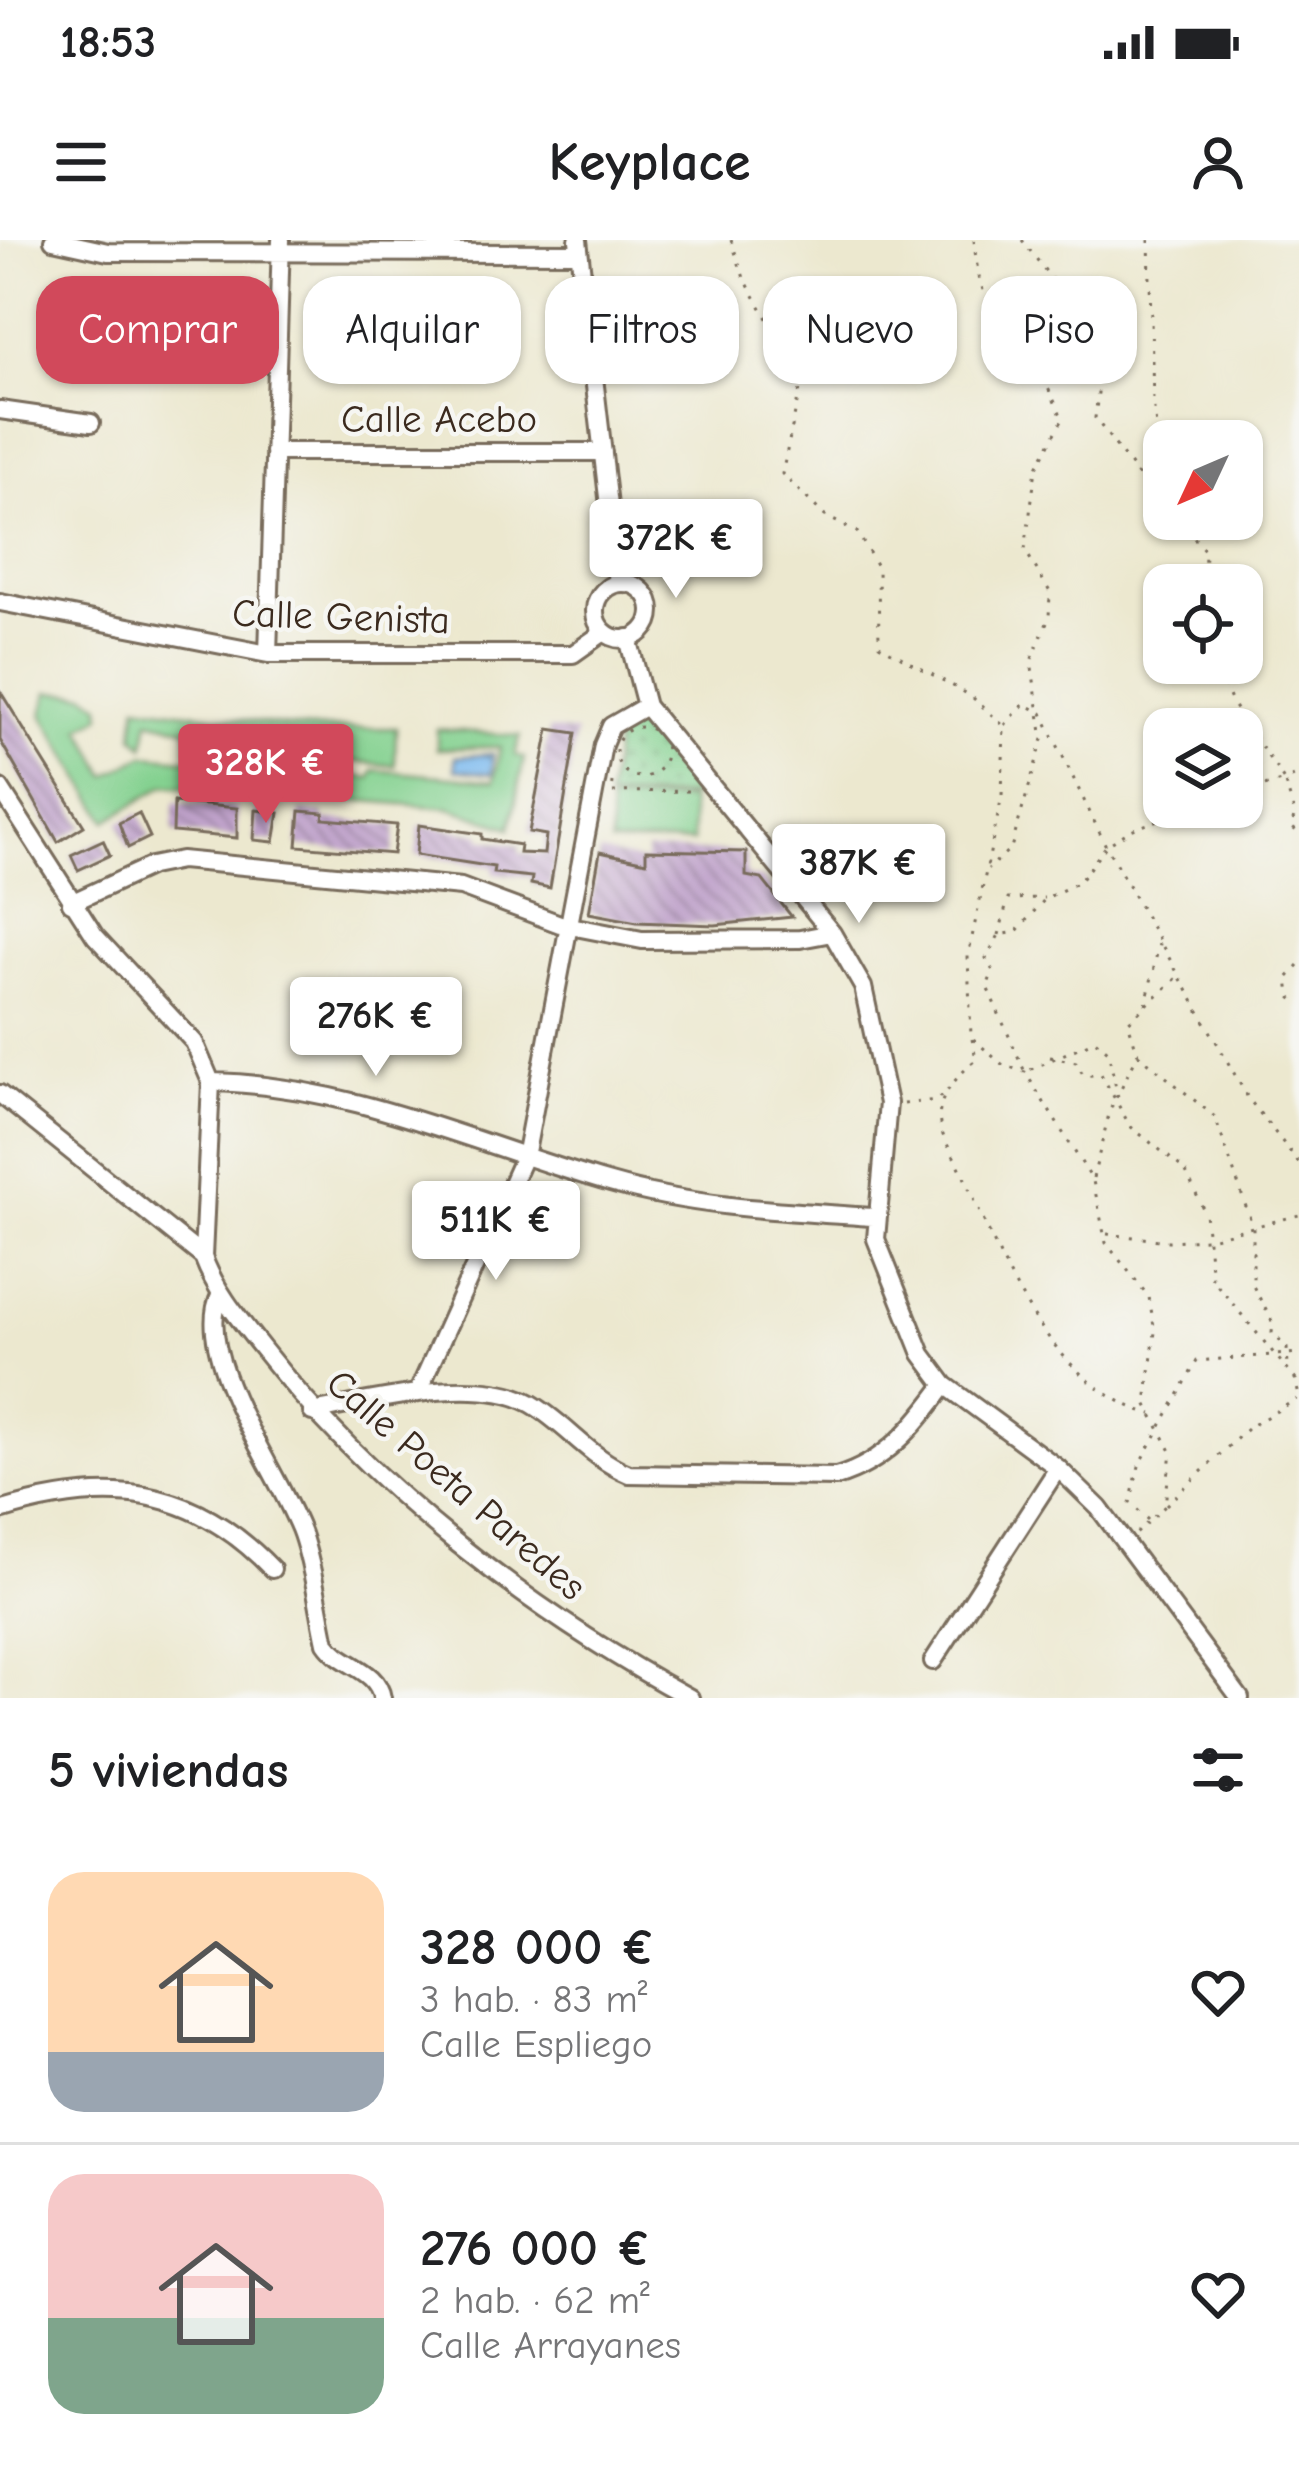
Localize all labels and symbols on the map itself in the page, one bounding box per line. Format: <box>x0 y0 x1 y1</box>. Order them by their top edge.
street label: Calle Acebo <box>341 397 537 442</box>
north arrow <box>1143 420 1263 540</box>
pin: 372K € <box>578 499 774 601</box>
street label: Calle Genista <box>231 591 451 643</box>
pin: 328K € <box>168 724 364 826</box>
pin: 387K € <box>761 824 957 926</box>
pin: 276K € <box>278 977 474 1079</box>
pin: 511K € <box>398 1181 594 1283</box>
street label: Calle Poeta Paredes <box>317 1360 595 1610</box>

